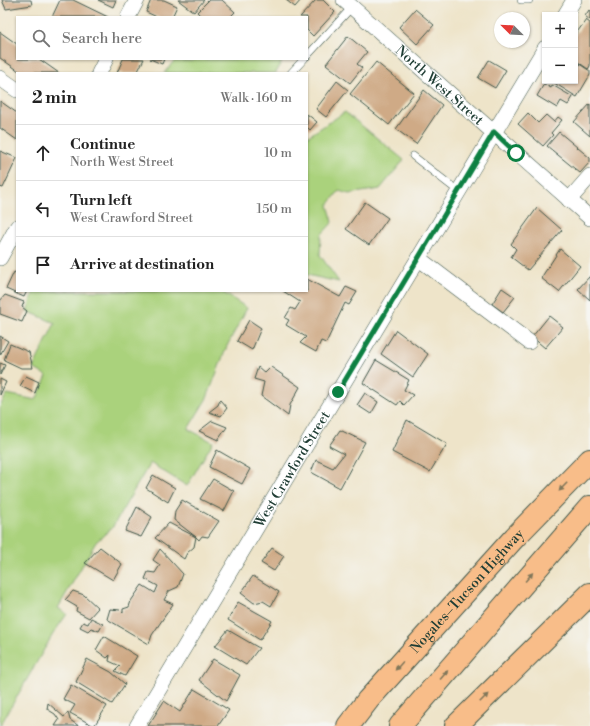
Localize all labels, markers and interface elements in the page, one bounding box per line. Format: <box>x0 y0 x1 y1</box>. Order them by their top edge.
north arrow <box>494 12 530 48</box>
map controls <box>542 12 578 84</box>
button: + <box>542 12 578 48</box>
search box <box>16 16 308 60</box>
icon: search <box>30 27 52 49</box>
text: Search here <box>62 29 142 48</box>
street label: North West Street <box>391 42 487 130</box>
button: − <box>542 48 578 84</box>
text: 2 min <box>32 87 77 109</box>
text: Walk · 160 m <box>221 90 292 106</box>
text: Continue <box>70 135 135 154</box>
icon: ahead <box>32 142 54 164</box>
route start <box>507 144 525 162</box>
text: 10 m <box>264 145 292 161</box>
text: North West Street <box>70 154 174 170</box>
text: Turn left <box>70 191 132 210</box>
icon: left <box>32 198 54 220</box>
text: 150 m <box>257 201 292 217</box>
text: West Crawford Street <box>70 210 193 226</box>
icon: arrive <box>32 254 54 276</box>
text: Arrive at destination <box>70 255 214 274</box>
route end <box>329 383 347 401</box>
street label: West Crawford Street <box>250 408 335 532</box>
one-way arrow <box>558 482 568 492</box>
street label: Nogales–Tucson Highway <box>407 525 528 657</box>
one-way arrow <box>524 572 533 582</box>
one-way arrow <box>395 661 404 670</box>
one-way arrow <box>439 670 448 681</box>
one-way arrow <box>479 693 489 703</box>

